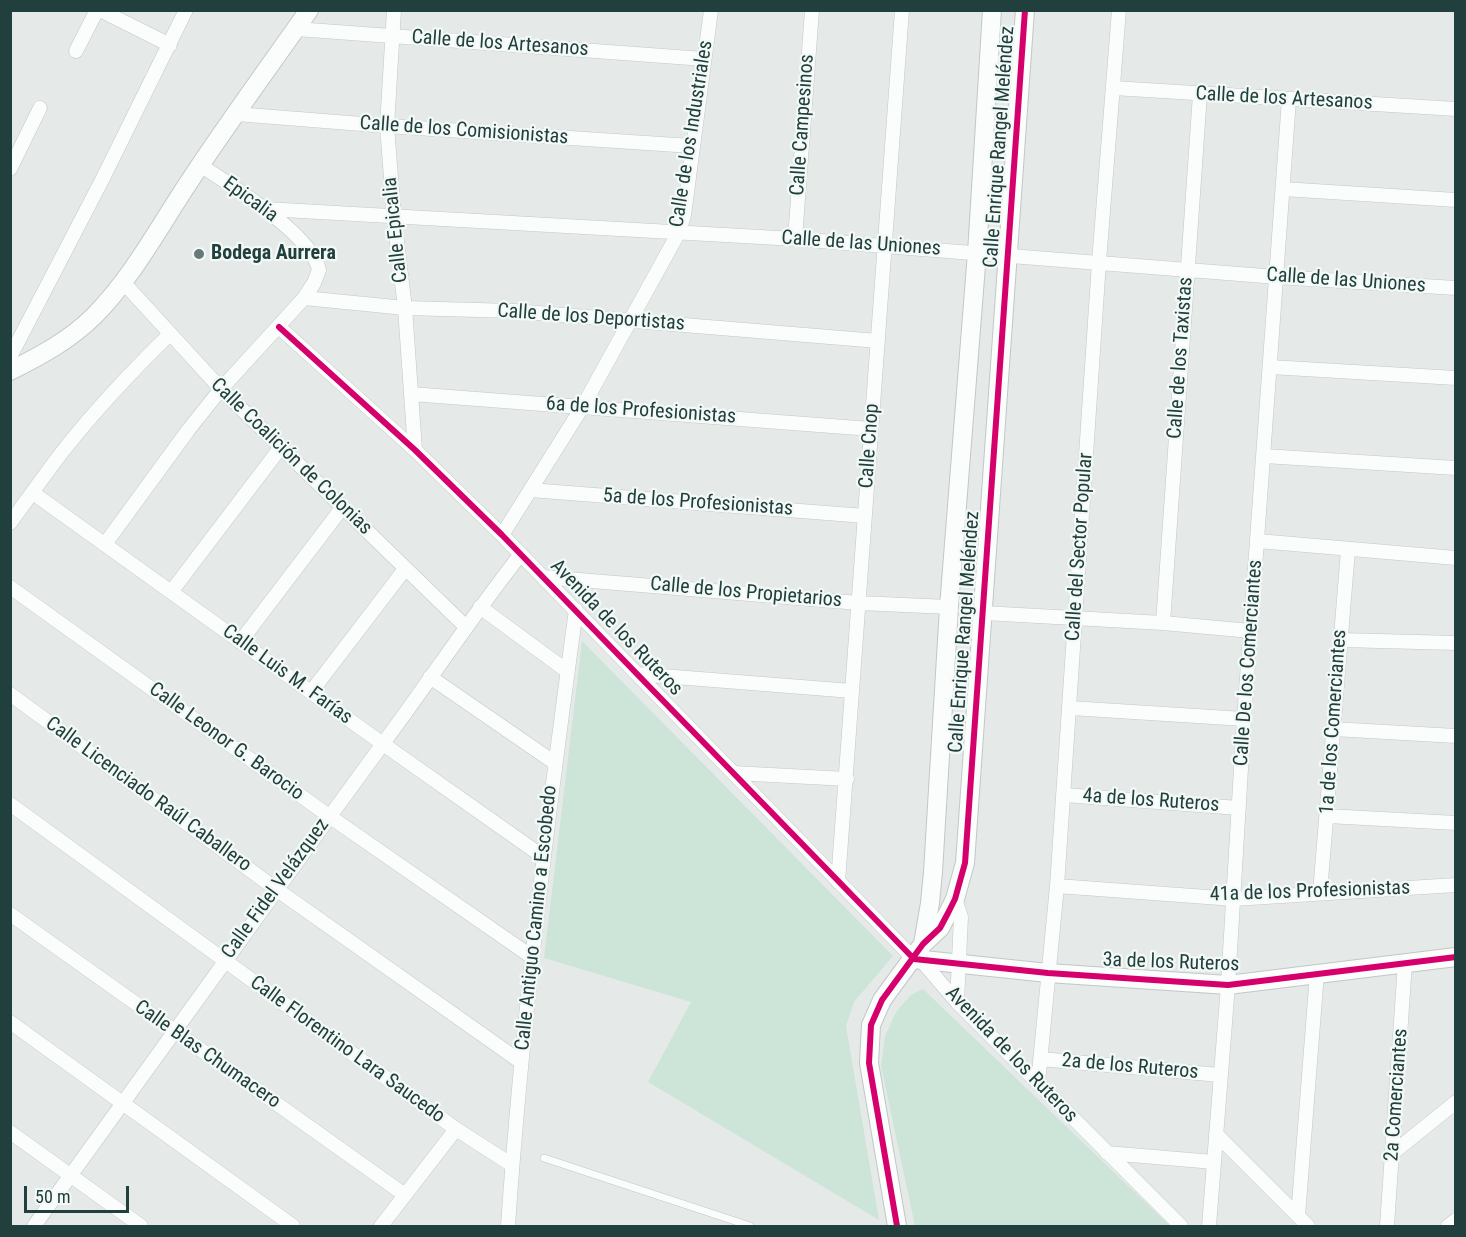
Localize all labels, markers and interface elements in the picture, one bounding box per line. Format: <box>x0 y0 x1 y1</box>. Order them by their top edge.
street label: Calle Enrique Rangel Meléndez <box>980 25 1020 269</box>
street label: Calle de los Artesanos <box>411 26 589 62</box>
street label: Calle de los Industriales <box>665 39 719 229</box>
street label: Calle Campesinos <box>786 53 820 197</box>
street label: Calle de los Artesanos <box>1195 82 1373 116</box>
street label: Calle de los Comisionistas <box>359 112 569 150</box>
street label: Epicalia <box>218 172 282 228</box>
street label: Calle Epicalia <box>379 176 413 284</box>
street label: Calle de las Uniones <box>781 226 941 262</box>
place label: Bodega Aurrera <box>211 242 336 266</box>
marker: Bodega Aurrera <box>192 247 206 261</box>
street label: Calle de las Uniones <box>1266 263 1426 299</box>
street label: Calle de los Taxistas <box>1163 276 1199 440</box>
street label: Calle de los Deportistas <box>496 299 686 337</box>
street label: Calle Coalición de Colonias <box>205 374 377 540</box>
street label: 6a de los Profesionistas <box>545 392 737 430</box>
street label: Calle Cnop <box>855 403 885 489</box>
street label: Calle del Sector Popular <box>1061 452 1099 642</box>
street label: 5a de los Profesionistas <box>602 484 794 522</box>
street label: Calle Enrique Rangel Meléndez <box>945 510 985 754</box>
street label: Avenida de los Ruteros <box>545 555 687 701</box>
street label: Calle De los Comerciantes <box>1230 559 1268 767</box>
street label: Calle de los Propietarios <box>649 573 843 613</box>
street label: Calle Luis M. Farías <box>217 620 357 730</box>
street label: 1a de los Comerciantes <box>1316 629 1352 815</box>
street label: Calle Leonor G. Barocio <box>144 678 308 806</box>
street label: Calle Licenciado Raúl Caballero <box>40 712 256 878</box>
street label: Calle Antiguo Camino a Escobedo <box>511 784 563 1052</box>
street label: 4a de los Ruteros <box>1082 784 1220 818</box>
street label: Calle Fidel Velázquez <box>217 814 335 964</box>
street label: 41a de los Profesionistas <box>1209 877 1411 907</box>
street label: 3a de los Ruteros <box>1102 949 1240 977</box>
street label: Calle Florentino Lara Saucedo <box>245 971 449 1129</box>
street label: Avenida de los Ruteros <box>940 982 1082 1128</box>
street label: Calle Blas Chumacero <box>129 996 285 1114</box>
street label: 2a Comerciantes <box>1380 1028 1414 1162</box>
street label: 2a de los Ruteros <box>1061 1049 1199 1085</box>
scale bar <box>27 1174 132 1212</box>
text: 50 m <box>35 1186 70 1207</box>

